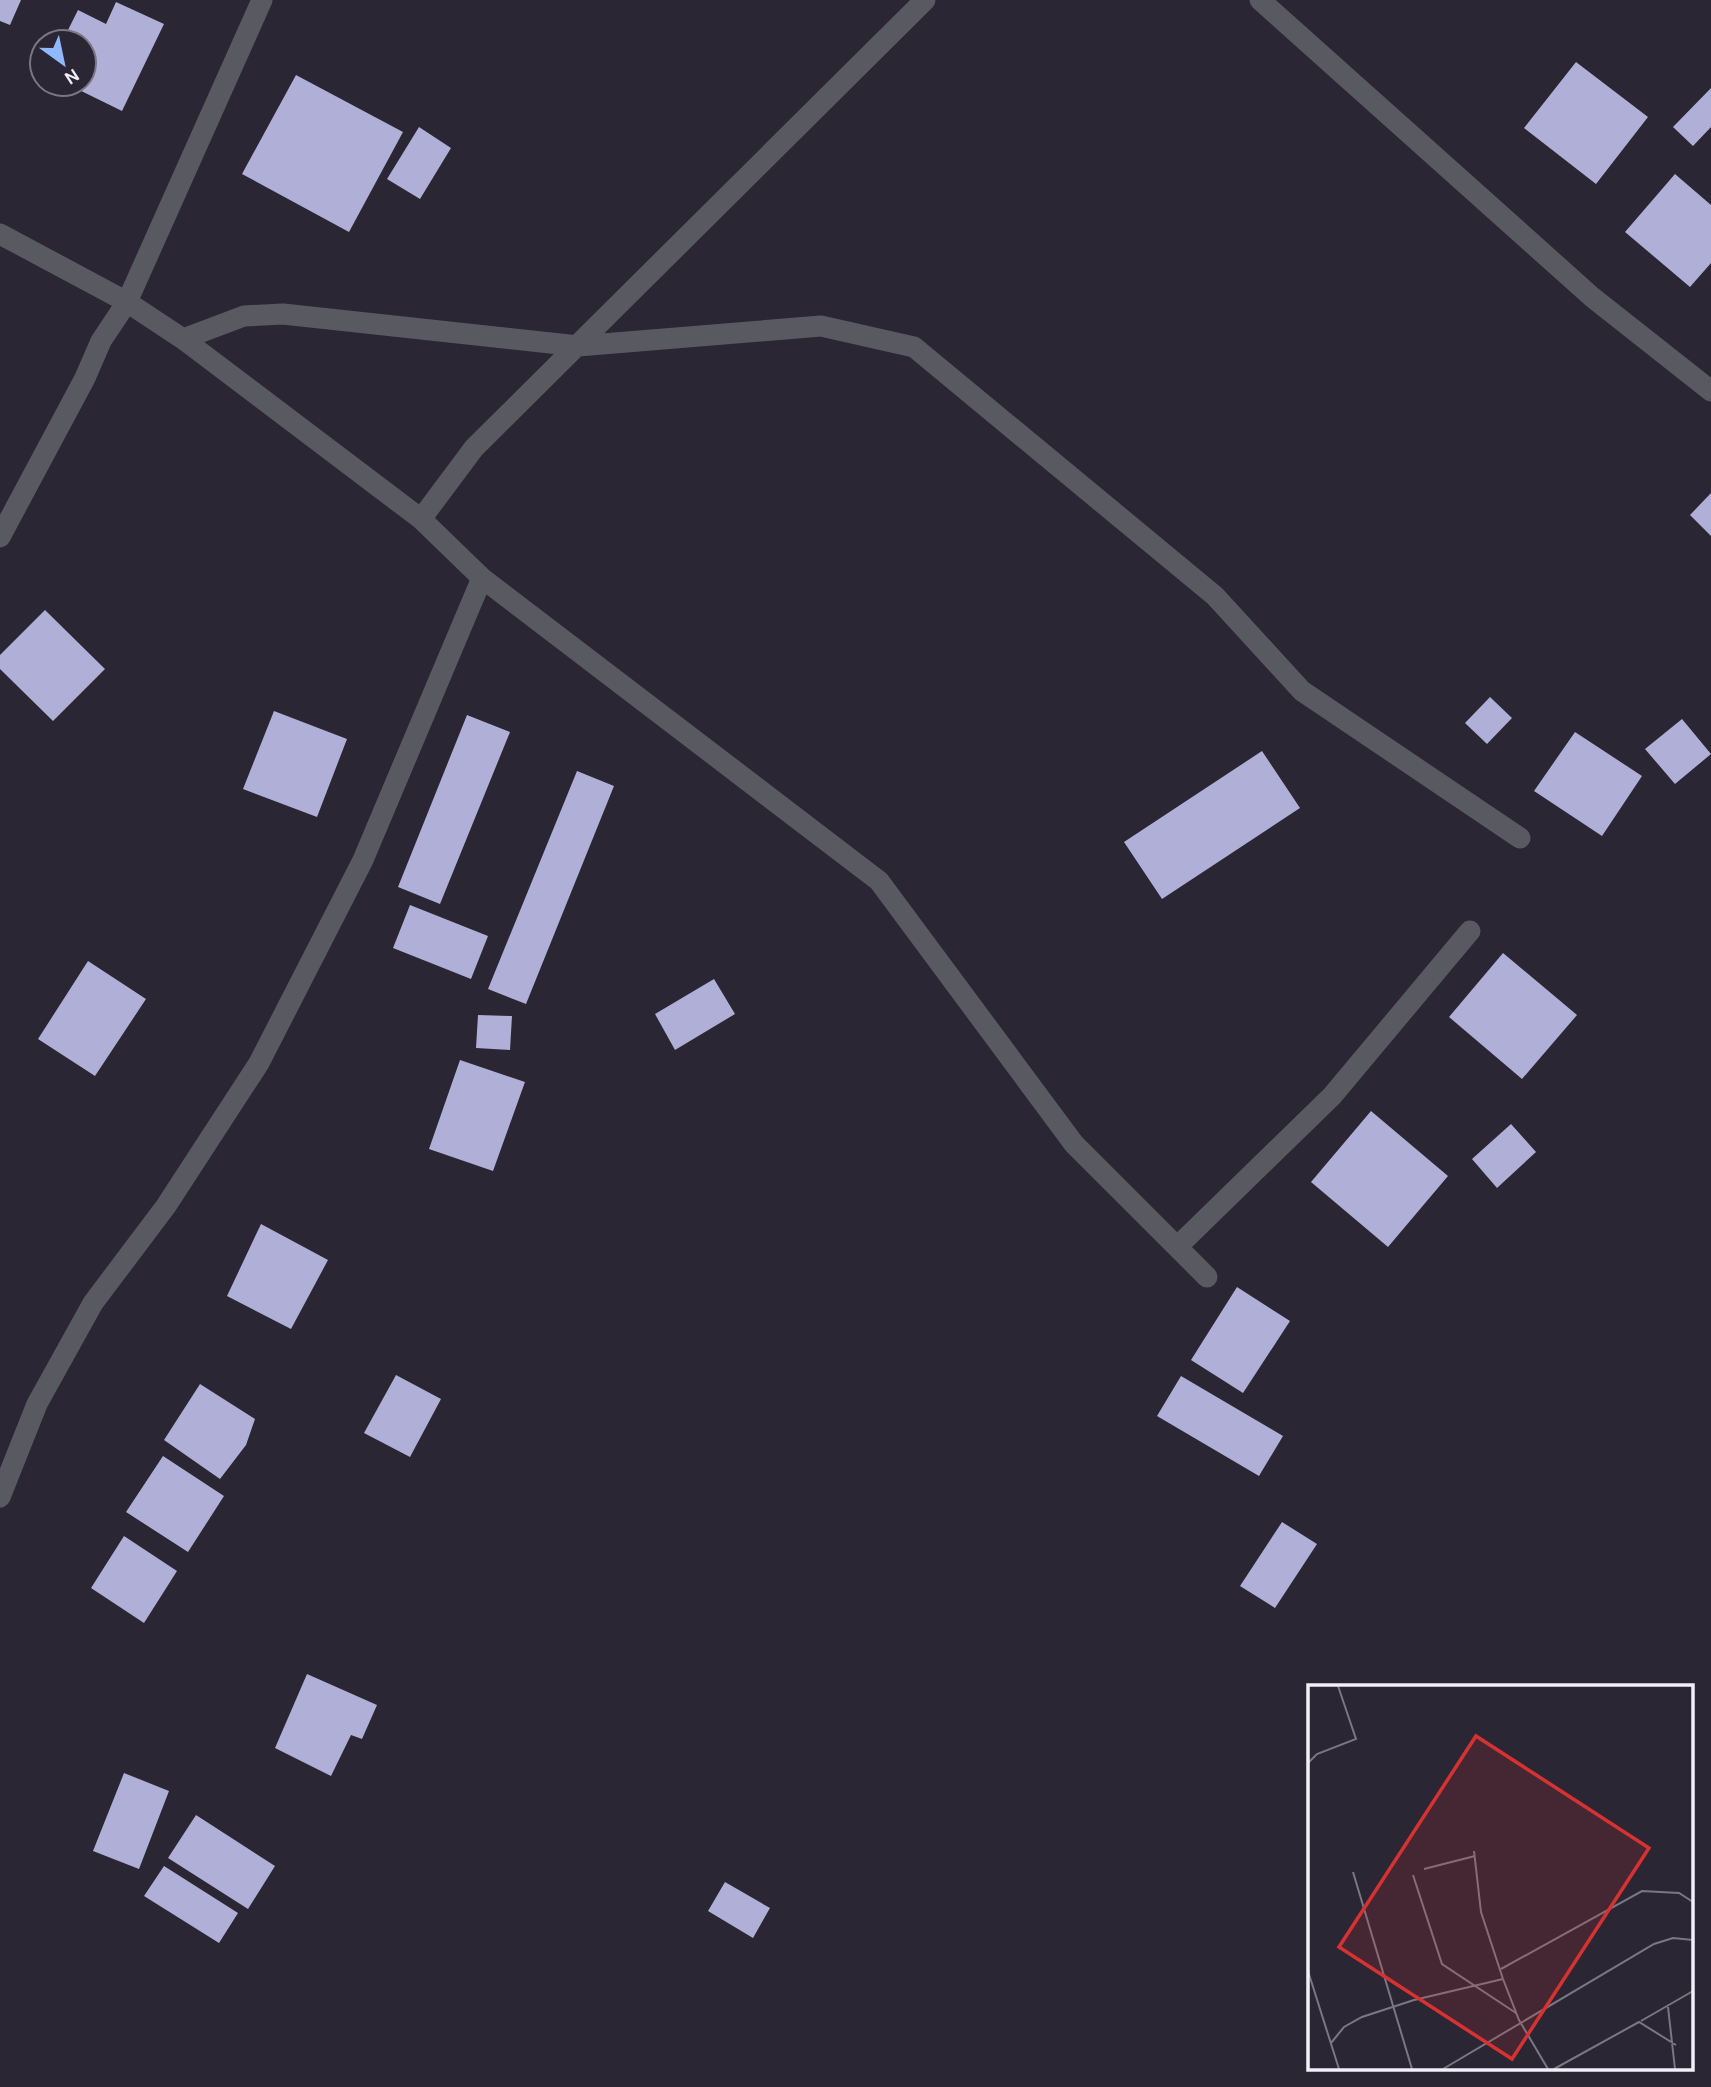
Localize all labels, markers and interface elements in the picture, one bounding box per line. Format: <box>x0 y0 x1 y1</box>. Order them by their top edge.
north arrow <box>28 28 98 98</box>
text: N <box>60 63 83 89</box>
inset map <box>1308 1685 1694 2070</box>

